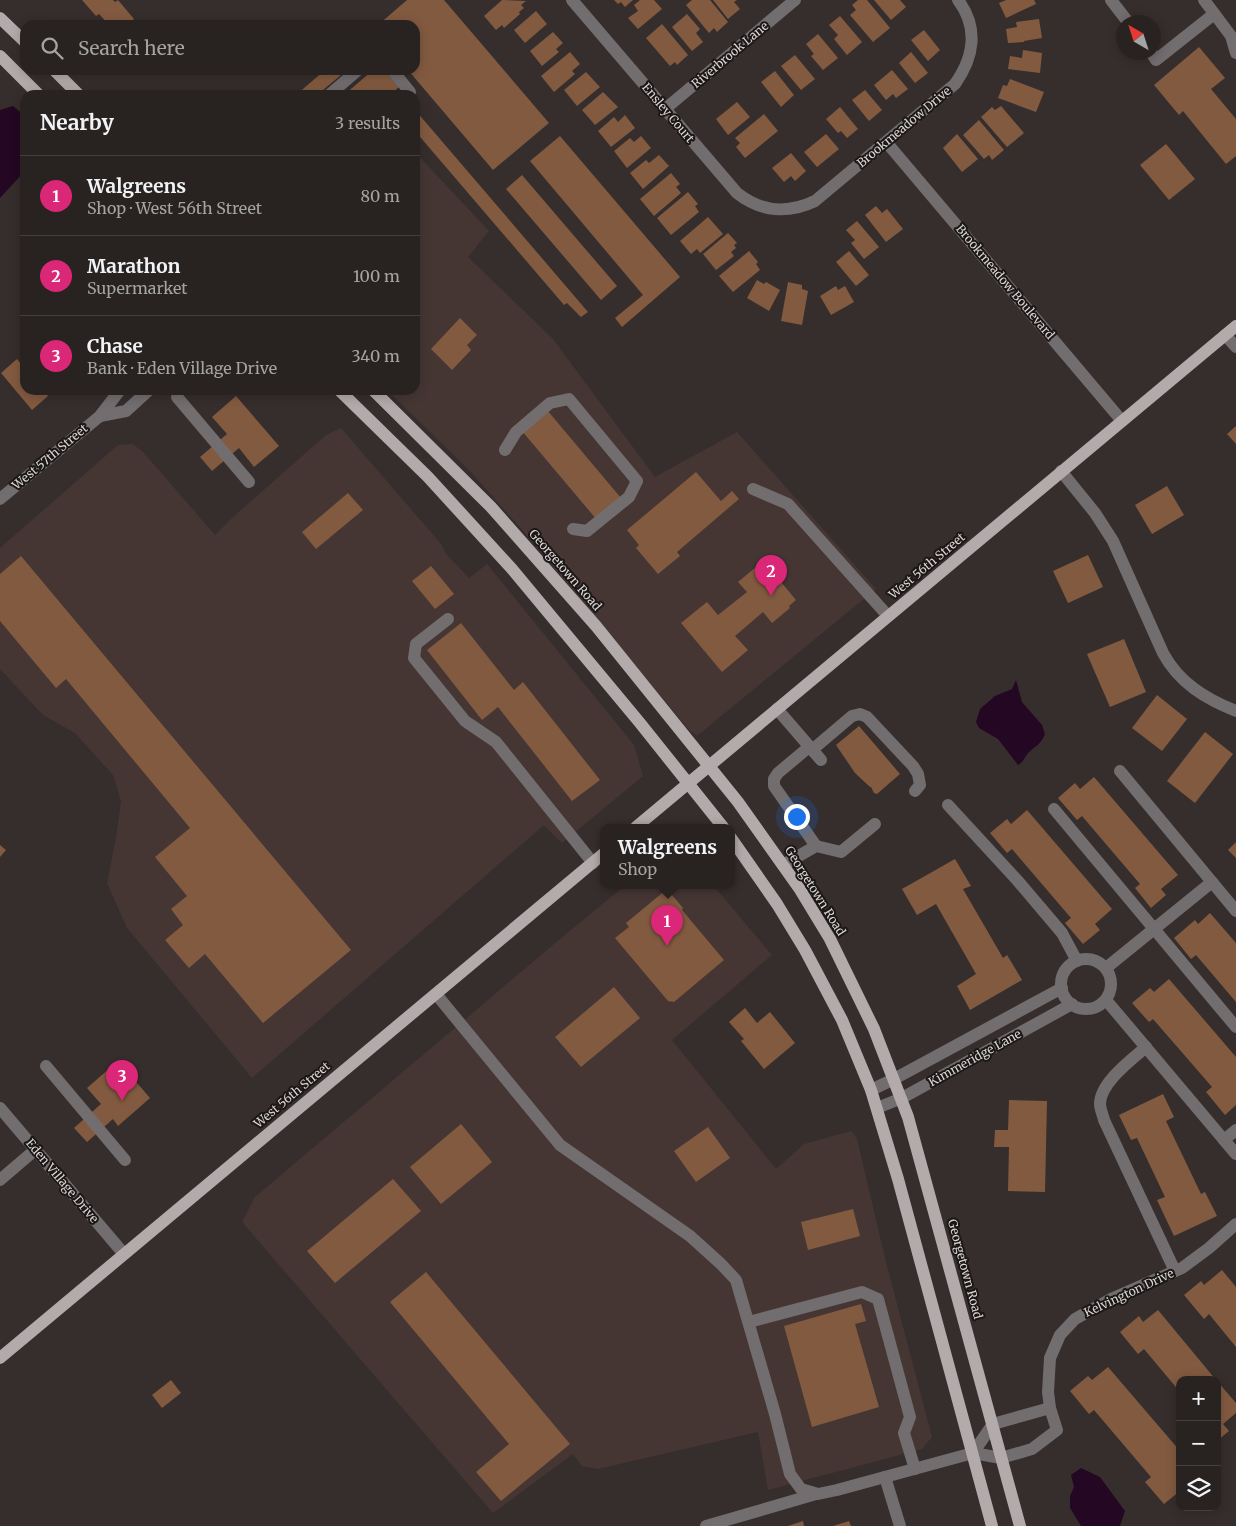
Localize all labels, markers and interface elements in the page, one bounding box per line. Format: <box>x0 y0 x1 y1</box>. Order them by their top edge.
north arrow <box>1116 15 1161 60</box>
street label: Riverbrook Lane <box>688 18 771 91</box>
search box <box>20 20 420 75</box>
icon: search <box>38 34 66 62</box>
text: Search here <box>78 36 185 60</box>
street label: Ensley Court <box>639 80 698 146</box>
street label: Brookmeadow Drive <box>854 83 954 170</box>
text: Nearby <box>40 109 114 136</box>
text: 3 results <box>335 113 400 133</box>
text: Walgreens <box>87 174 186 198</box>
text: 1 <box>52 186 60 206</box>
text: 80 m <box>361 186 400 206</box>
text: Shop · West 56th Street <box>87 198 262 218</box>
street label: Brookmeadow Boulevard <box>953 221 1058 342</box>
text: Marathon <box>87 254 180 278</box>
text: 2 <box>51 266 61 286</box>
text: 100 m <box>353 266 400 286</box>
text: Supermarket <box>87 278 188 298</box>
text: Chase <box>87 334 143 358</box>
text: 3 <box>51 346 61 366</box>
text: 340 m <box>351 346 400 366</box>
text: Bank · Eden Village Drive <box>87 358 277 378</box>
street label: West 57th Street <box>8 420 91 493</box>
street label: Georgetown Road <box>526 526 605 613</box>
street label: West 56th Street <box>885 529 968 602</box>
pin: 2 <box>755 555 787 596</box>
your location <box>784 804 810 830</box>
popup <box>600 824 735 889</box>
text: Walgreens <box>618 835 717 859</box>
street label: Georgetown Road <box>782 843 849 938</box>
text: Shop <box>618 859 657 879</box>
pin: 1 <box>651 905 683 946</box>
street label: Kimmeridge Lane <box>926 1026 1024 1089</box>
street label: West 56th Street <box>250 1058 333 1131</box>
pin: 3 <box>106 1060 138 1101</box>
street label: Eden Village Drive <box>23 1136 102 1226</box>
street label: Georgetown Road <box>945 1217 986 1320</box>
street label: Kelvington Drive <box>1081 1265 1176 1320</box>
map controls <box>1176 1376 1221 1511</box>
button: + <box>1176 1376 1221 1421</box>
button: − <box>1176 1421 1221 1466</box>
button: layers <box>1176 1466 1221 1511</box>

